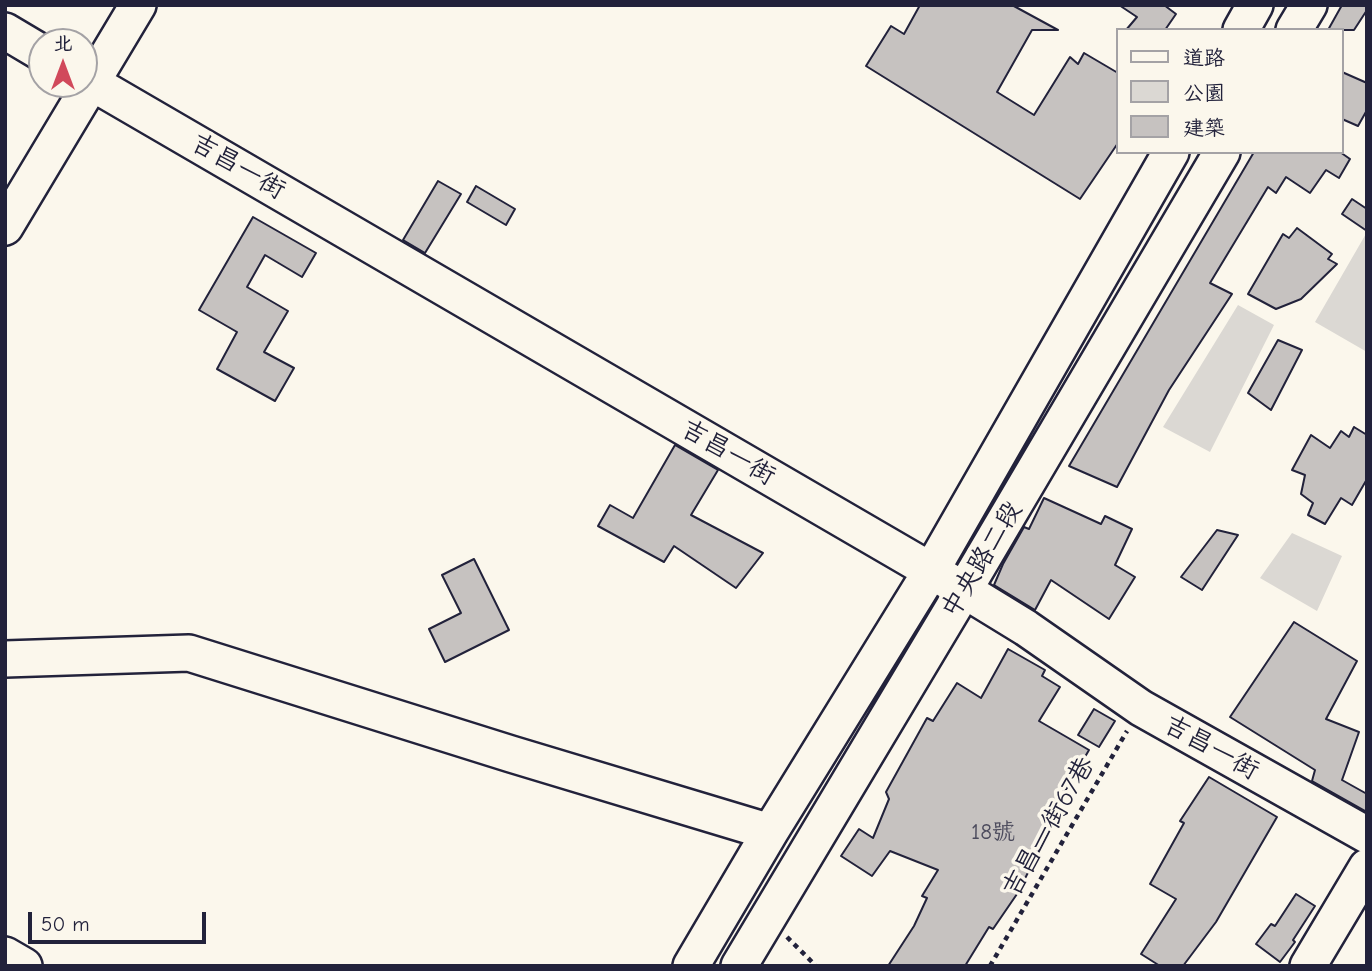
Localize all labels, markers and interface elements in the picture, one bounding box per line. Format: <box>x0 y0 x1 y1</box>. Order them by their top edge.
north arrow <box>28 28 98 98</box>
legend <box>1116 28 1344 154</box>
text: 北 <box>53 33 73 55</box>
text: 道路 <box>1183 46 1225 70</box>
text: 公園 <box>1183 81 1225 105</box>
text: 建築 <box>1183 116 1225 140</box>
street label: 吉昌一街 <box>185 127 291 207</box>
street label: 吉昌一街 <box>675 413 781 493</box>
street label: 中央路二段 <box>935 496 1029 624</box>
street label: 吉昌一街 <box>1158 709 1264 787</box>
street label: 吉昌一街67巷 <box>996 751 1102 903</box>
house number: 18號 <box>971 818 1015 846</box>
scale bar <box>32 898 210 942</box>
text: 50 m <box>41 912 90 936</box>

